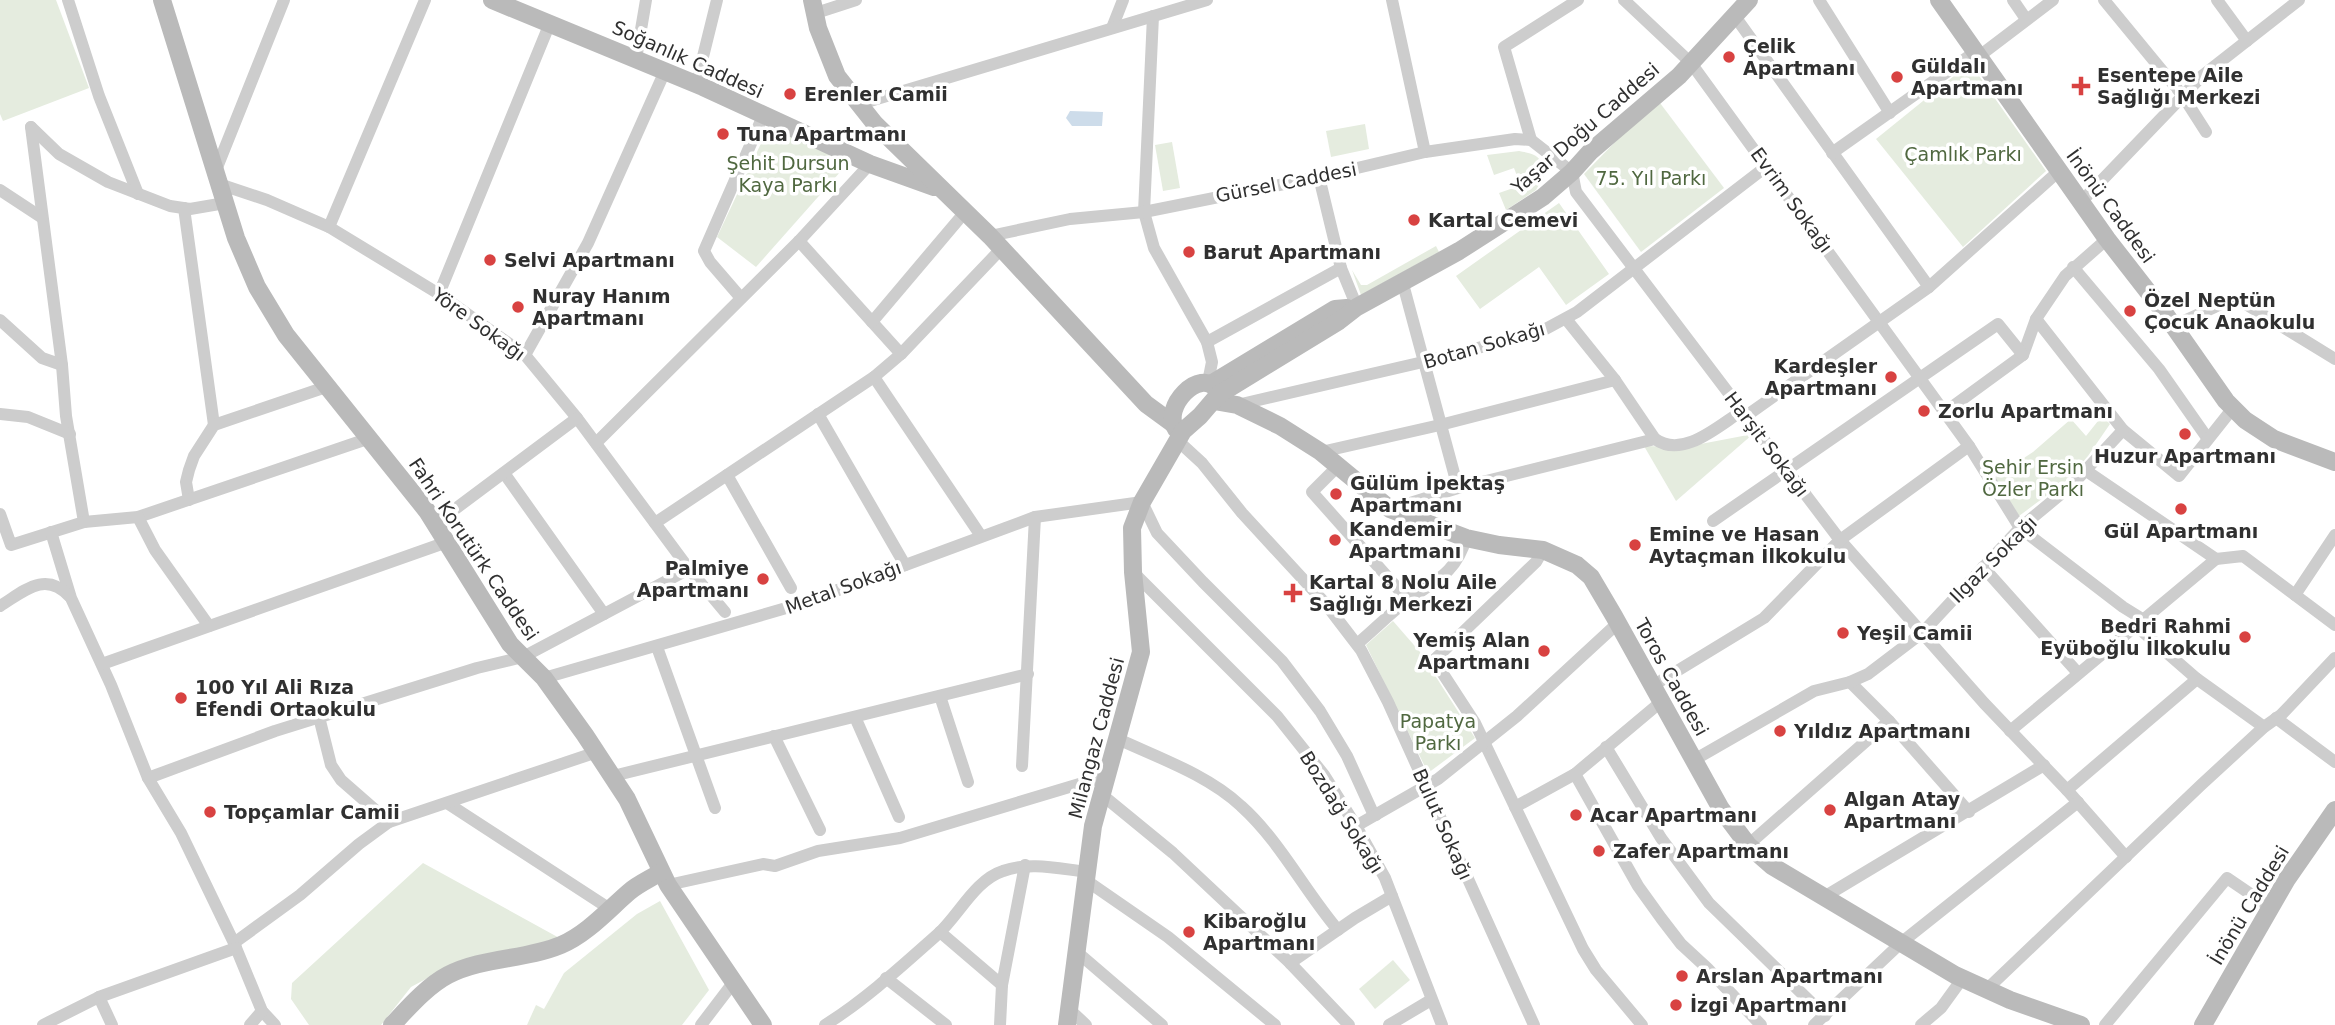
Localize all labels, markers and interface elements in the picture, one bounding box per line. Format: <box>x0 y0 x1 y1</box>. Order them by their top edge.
street label: Soğanlık Caddesi <box>609 16 767 102</box>
place label: Çelik Apartmanı <box>1743 35 1855 79</box>
marker: Çelik Apartmanı <box>1721 49 1737 65</box>
place label: Güldalı Apartmanı <box>1911 55 2023 99</box>
street label: Yaşar Doğu Caddesi <box>1506 58 1663 199</box>
place label: Esentepe Aile Sağlığı Merkezi <box>2097 64 2261 108</box>
marker: Güldalı Apartmanı <box>1889 69 1905 85</box>
marker: Esentepe Aile Sağlığı Merkezi <box>2071 76 2091 96</box>
place label: Erenler Camii <box>804 83 948 105</box>
marker: Erenler Camii <box>782 86 798 102</box>
place label: Tuna Apartmanı <box>737 123 907 145</box>
marker: Tuna Apartmanı <box>715 126 731 142</box>
street label: Evrim Sokağı <box>1747 143 1837 257</box>
park label: Çamlık Parkı <box>1904 143 2022 165</box>
street label: İnönü Caddesi <box>2062 145 2160 267</box>
park label: Şehit Dursun Kaya Parkı <box>726 152 850 196</box>
street label: Gürsel Caddesi <box>1214 158 1358 206</box>
park label: 75. Yıl Parkı <box>1596 167 1706 189</box>
place label: Kartal Cemevi <box>1428 209 1578 231</box>
marker: Kartal Cemevi <box>1406 212 1422 228</box>
place label: Barut Apartmanı <box>1203 241 1381 263</box>
marker: Barut Apartmanı <box>1181 244 1197 260</box>
place label: Selvi Apartmanı <box>504 249 675 271</box>
marker: Selvi Apartmanı <box>482 252 498 268</box>
street label: Yöre Sokağı <box>428 282 530 365</box>
place label: Nuray Hanım Apartmanı <box>532 285 671 329</box>
place label: Özel Neptün Çocuk Anaokulu <box>2144 288 2315 333</box>
marker: Nuray Hanım Apartmanı <box>510 299 526 315</box>
marker: Özel Neptün Çocuk Anaokulu <box>2122 303 2138 319</box>
street label: Botan Sokağı <box>1421 317 1547 373</box>
place label: Kardeşler Apartmanı <box>1765 355 1878 399</box>
marker: Kardeşler Apartmanı <box>1883 369 1899 385</box>
street label: Harşit Sokağı <box>1720 387 1814 501</box>
place label: Zorlu Apartmanı <box>1938 400 2113 422</box>
marker: Zorlu Apartmanı <box>1916 403 1932 419</box>
marker: Huzur Apartmanı <box>2177 426 2193 442</box>
place label: Huzur Apartmanı <box>2094 445 2276 467</box>
street label: Fahri Korutürk Caddesi <box>405 454 543 644</box>
park label: Şehir Ersin Özler Parkı <box>1982 456 2084 500</box>
place label: Gülüm İpektaş Apartmanı <box>1350 471 1505 516</box>
marker: Gülüm İpektaş Apartmanı <box>1328 486 1344 502</box>
marker: Gül Apartmanı <box>2173 501 2189 517</box>
street label: Ilgaz Sokağı <box>1945 511 2041 607</box>
place label: Kandemir Apartmanı <box>1349 518 1461 562</box>
place label: Gül Apartmanı <box>2104 520 2258 542</box>
place label: Emine ve Hasan Aytaçman İlkokulu <box>1649 523 1846 567</box>
marker: Kandemir Apartmanı <box>1327 532 1343 548</box>
marker: Emine ve Hasan Aytaçman İlkokulu <box>1627 537 1643 553</box>
street label: Metal Sokağı <box>782 556 904 618</box>
place label: Palmiye Apartmanı <box>637 557 749 601</box>
marker: Palmiye Apartmanı <box>755 571 771 587</box>
place label: Kartal 8 Nolu Aile Sağlığı Merkezi <box>1309 571 1497 615</box>
marker: Kartal 8 Nolu Aile Sağlığı Merkezi <box>1283 583 1303 603</box>
street label: Toros Caddesi <box>1630 614 1713 740</box>
place label: Bedri Rahmi Eyüboğlu İlkokulu <box>2040 615 2231 659</box>
place label: Yeşil Camii <box>1856 622 1972 644</box>
marker: Yeşil Camii <box>1835 625 1851 641</box>
place label: Yemiş Alan Apartmanı <box>1412 629 1530 673</box>
marker: Bedri Rahmi Eyüboğlu İlkokulu <box>2237 629 2253 645</box>
marker: Yemiş Alan Apartmanı <box>1536 643 1552 659</box>
street label: Milangaz Caddesi <box>1064 655 1128 821</box>
place label: 100 Yıl Ali Rıza Efendi Ortaokulu <box>195 676 376 720</box>
marker: 100 Yıl Ali Rıza Efendi Ortaokulu <box>173 690 189 706</box>
park label: Papatya Parkı <box>1400 710 1476 754</box>
place label: Yıldız Apartmanı <box>1793 720 1971 742</box>
marker: Yıldız Apartmanı <box>1772 723 1788 739</box>
street label: Bozdağ Sokağı <box>1296 747 1388 877</box>
street label: Bulut Sokağı <box>1409 765 1477 883</box>
place label: Algan Atay Apartmanı <box>1844 788 1961 832</box>
place label: Topçamlar Camii <box>224 801 400 823</box>
marker: Algan Atay Apartmanı <box>1822 802 1838 818</box>
marker: Topçamlar Camii <box>202 804 218 820</box>
place label: Acar Apartmanı <box>1590 804 1757 826</box>
marker: Acar Apartmanı <box>1568 807 1584 823</box>
place label: Zafer Apartmanı <box>1613 840 1789 862</box>
street label: İnönü Caddesi <box>2205 841 2293 969</box>
marker: Zafer Apartmanı <box>1591 843 1607 859</box>
place label: Kibaroğlu Apartmanı <box>1203 910 1315 954</box>
marker: Kibaroğlu Apartmanı <box>1181 924 1197 940</box>
place label: Arslan Apartmanı <box>1696 965 1883 987</box>
marker: Arslan Apartmanı <box>1674 968 1690 984</box>
place label: İzgi Apartmanı <box>1690 993 1847 1016</box>
marker: İzgi Apartmanı <box>1668 997 1684 1013</box>

